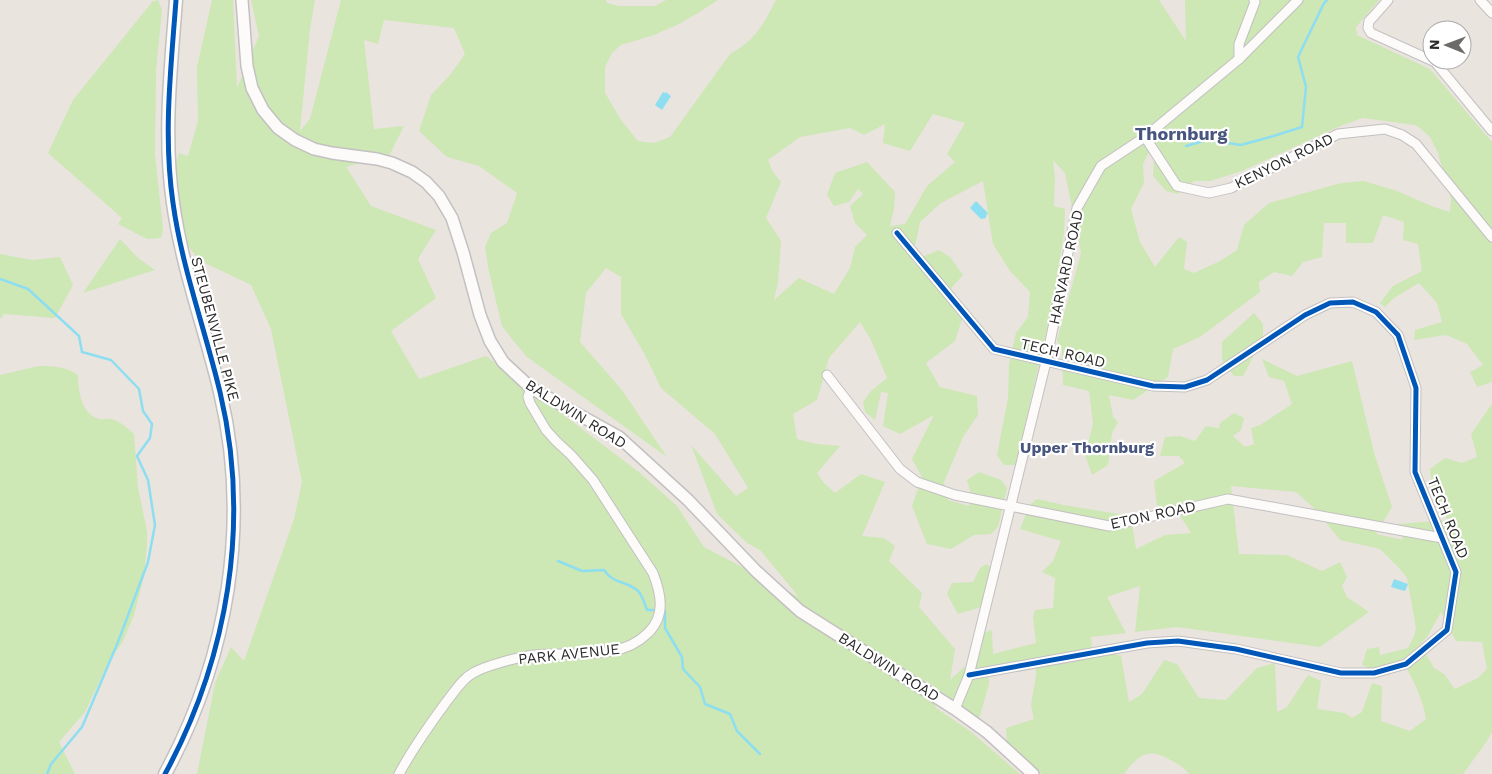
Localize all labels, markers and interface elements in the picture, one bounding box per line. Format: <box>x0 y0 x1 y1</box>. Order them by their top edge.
north arrow <box>1422 20 1472 70</box>
text: N <box>1426 39 1442 50</box>
district label: Thornburg <box>1135 123 1228 144</box>
street label: KENYON ROAD <box>1232 129 1336 193</box>
street label: HARVARD ROAD <box>1045 208 1087 326</box>
street label: STEUBENVILLE PIKE <box>187 255 243 403</box>
street label: TECH ROAD <box>1019 335 1107 371</box>
street label: BALDWIN ROAD <box>522 376 630 452</box>
district label: Upper Thornburg <box>1020 438 1154 457</box>
street label: TECH ROAD <box>1423 475 1473 561</box>
street label: ETON ROAD <box>1109 497 1197 533</box>
street label: BALDWIN ROAD <box>835 629 943 705</box>
street label: PARK AVENUE <box>517 640 621 668</box>

